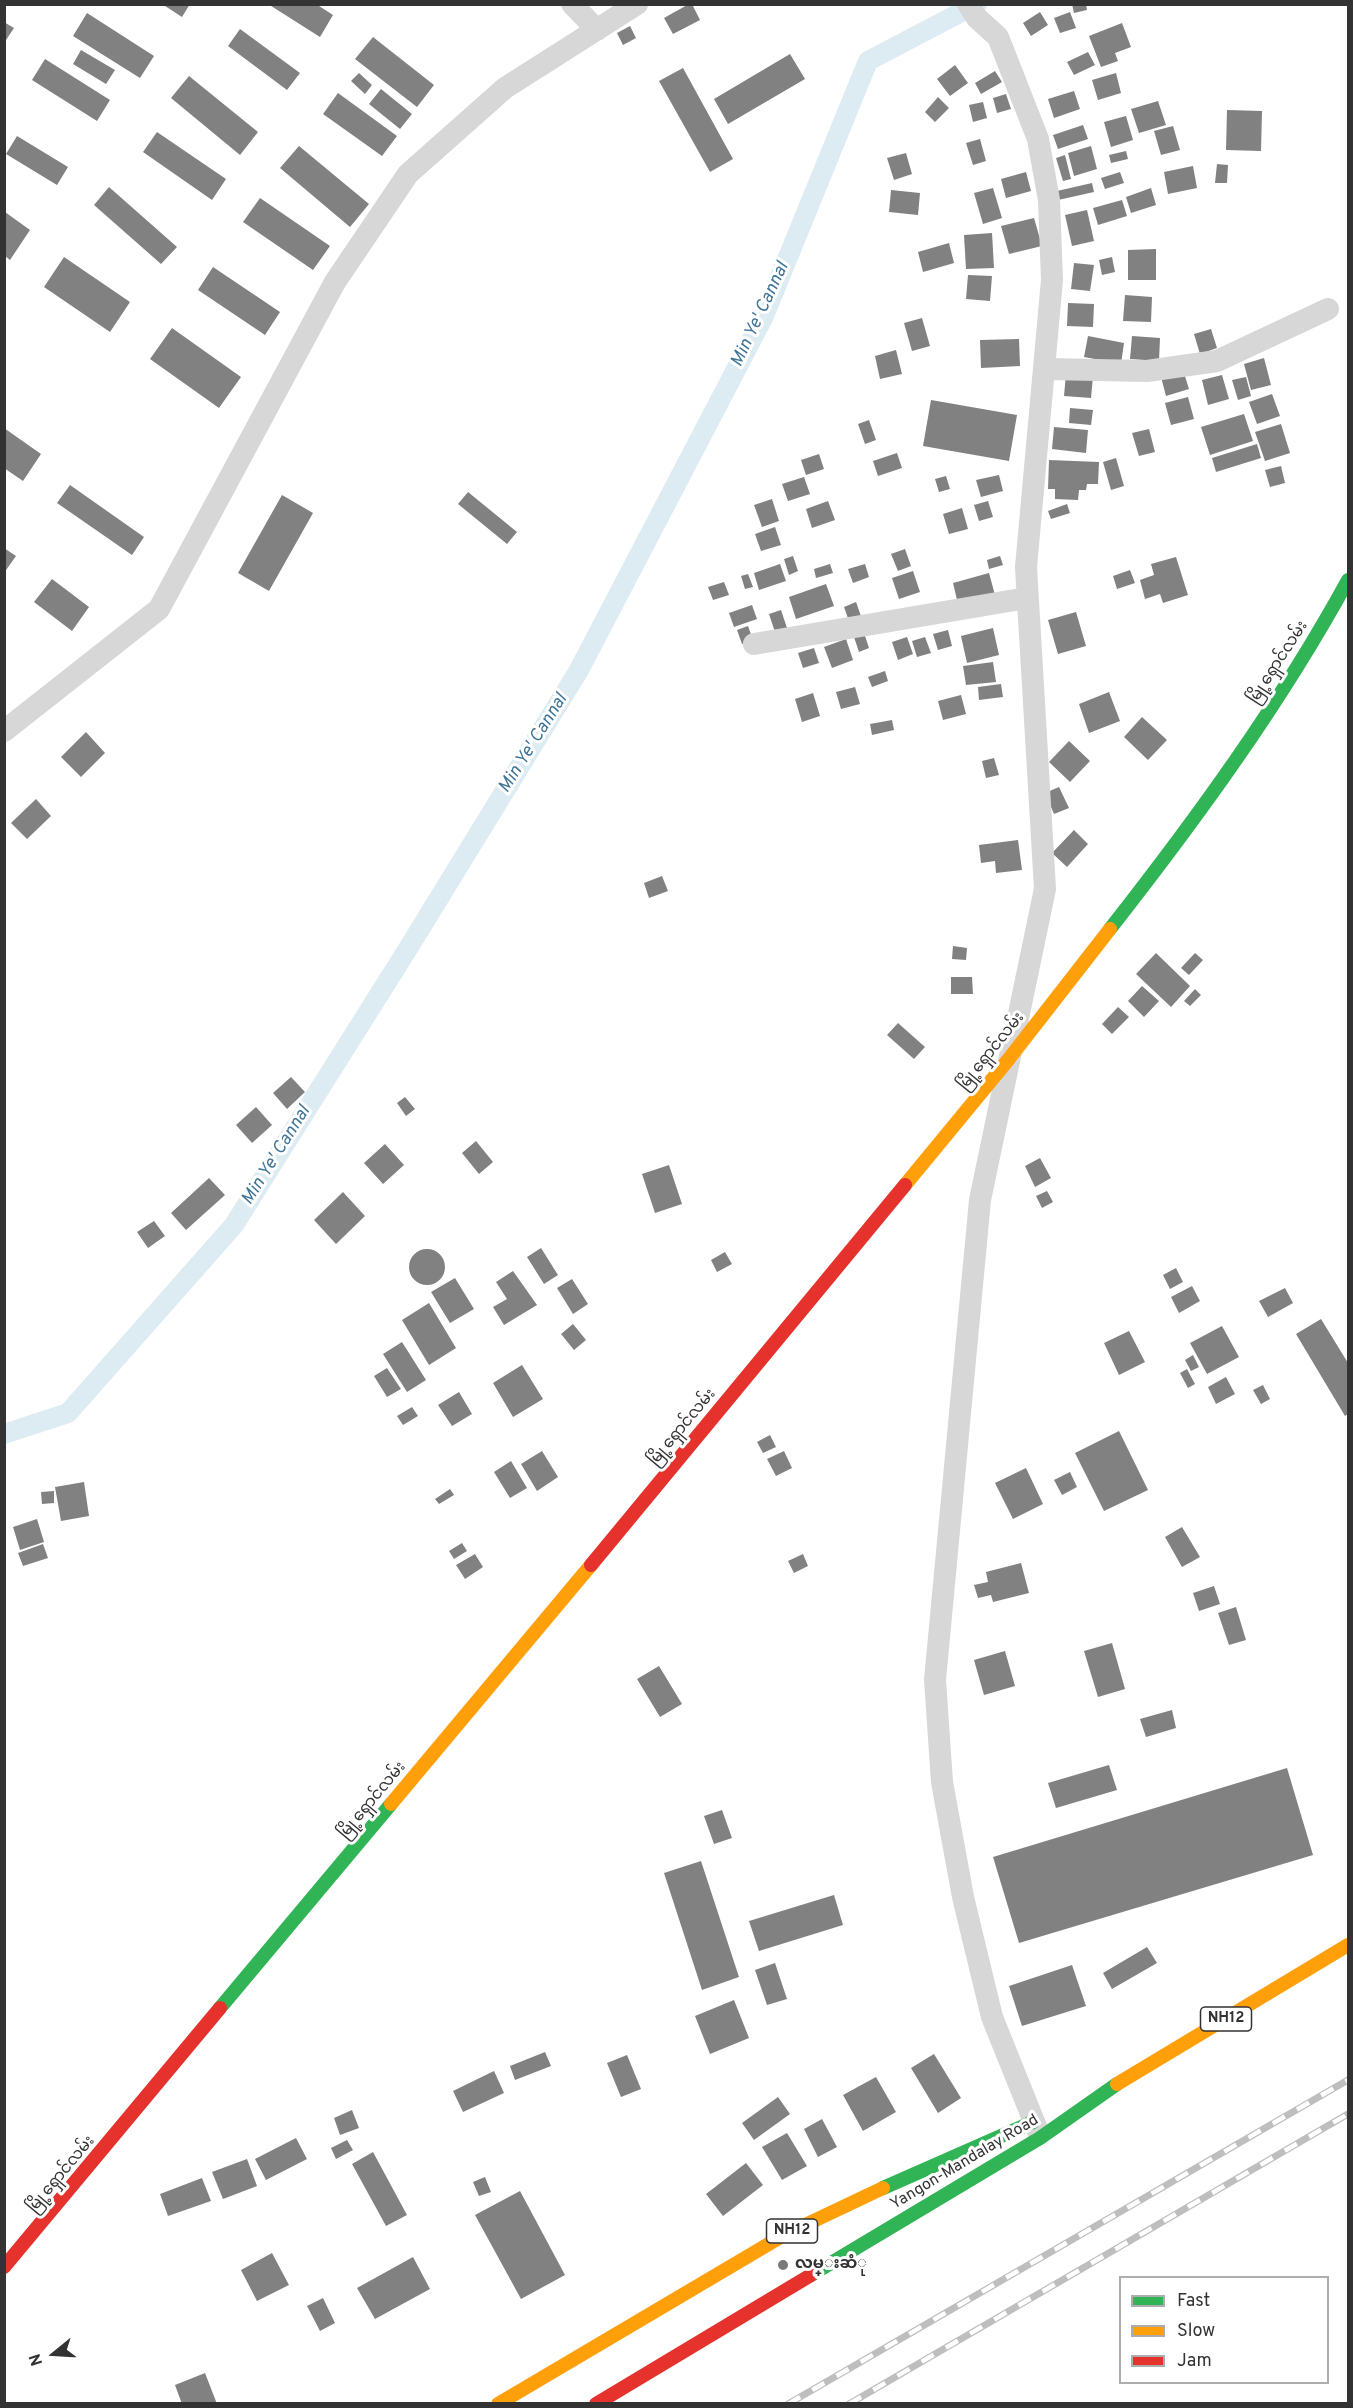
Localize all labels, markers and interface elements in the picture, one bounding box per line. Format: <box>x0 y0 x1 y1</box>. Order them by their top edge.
water label: Min Ye' Cannal <box>727 259 795 371</box>
street label: မြို့ရှောင်လမ်း <box>1245 618 1313 708</box>
water label: Min Ye' Cannal <box>495 690 573 798</box>
street label: မြို့ရှောင်လမ်း <box>955 1009 1029 1095</box>
water label: Min Ye' Cannal <box>238 1102 316 1210</box>
street label: မြို့ရှောင်လမ်း <box>645 1386 721 1470</box>
street label: မြို့ရှောင်လမ်း <box>335 1759 411 1843</box>
road number: NH12 <box>1200 2007 1252 2031</box>
street label: Yangon-Mandalay Road <box>887 2111 1043 2215</box>
street label: မြို့ရှောင်လမ်း <box>24 2133 100 2217</box>
road number: NH12 <box>766 2219 818 2243</box>
place label: လမ္းဆံု <box>795 2255 867 2275</box>
marker: လမ္းဆံု <box>776 2258 790 2272</box>
legend <box>1119 2276 1329 2384</box>
text: Fast <box>1177 2290 1210 2313</box>
text: Slow <box>1177 2320 1215 2343</box>
north arrow <box>24 2324 84 2384</box>
text: Jam <box>1177 2350 1212 2373</box>
text: N <box>26 2351 48 2368</box>

